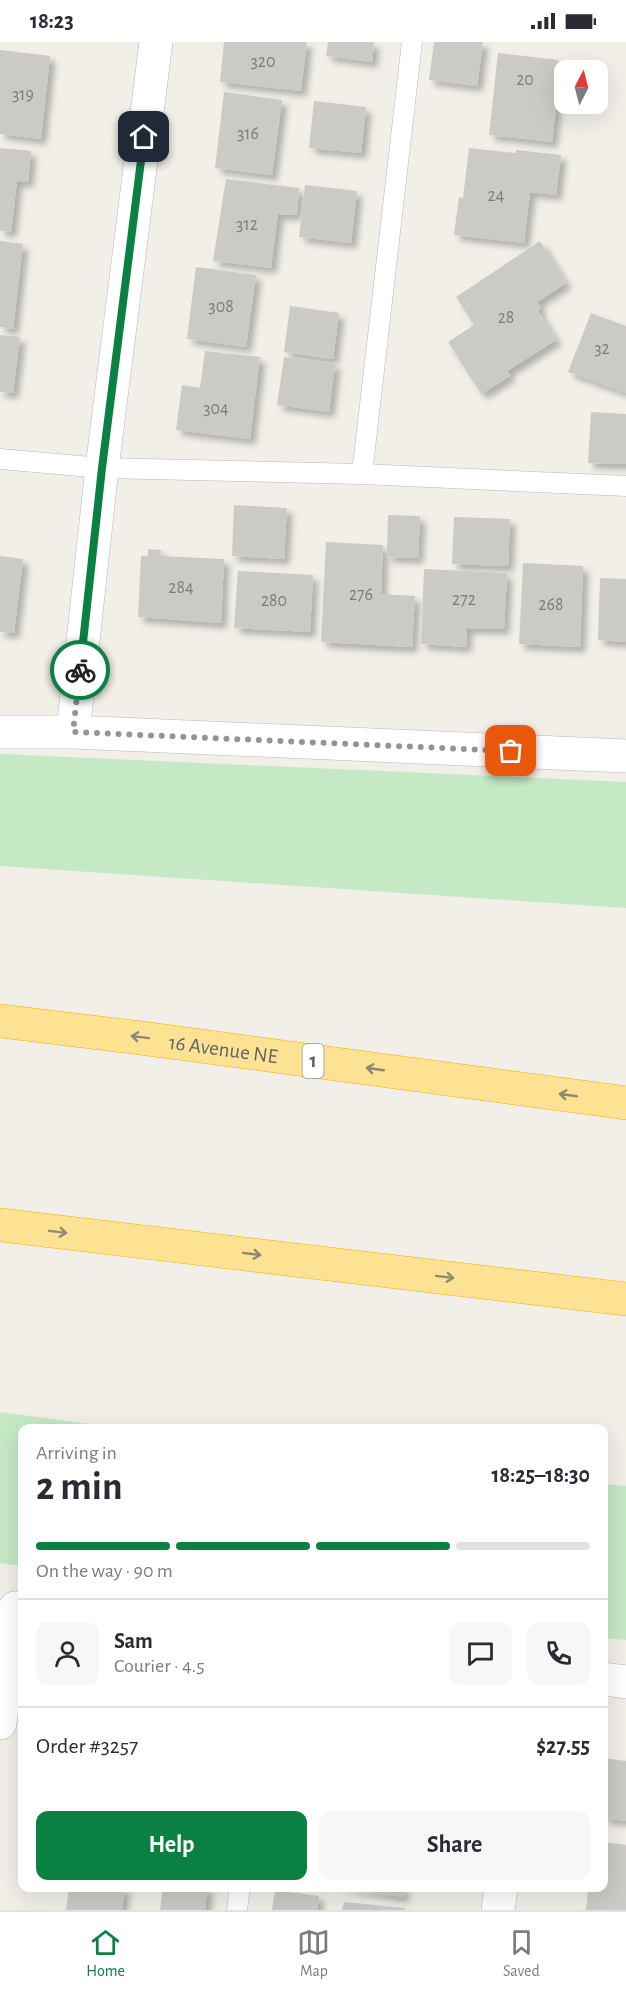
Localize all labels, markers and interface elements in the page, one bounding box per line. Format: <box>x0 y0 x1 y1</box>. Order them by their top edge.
text: 18:23 <box>30 10 74 32</box>
house number: 320 <box>250 53 276 71</box>
north arrow <box>554 60 608 114</box>
map controls <box>554 60 608 114</box>
house number: 20 <box>516 71 534 89</box>
house number: 319 <box>12 86 34 104</box>
pin <box>118 111 169 162</box>
icon: home <box>127 120 160 153</box>
house number: 316 <box>237 125 259 143</box>
house number: 24 <box>488 187 505 205</box>
house number: 312 <box>236 216 258 234</box>
house number: 308 <box>208 298 234 316</box>
house number: 28 <box>498 309 514 327</box>
house number: 32 <box>594 340 610 358</box>
house number: 304 <box>203 400 229 418</box>
house number: 284 <box>168 579 194 597</box>
house number: 276 <box>349 586 373 604</box>
house number: 272 <box>452 591 476 609</box>
house number: 280 <box>261 592 287 610</box>
house number: 268 <box>538 596 564 614</box>
courier <box>50 640 110 700</box>
icon: bike <box>64 654 97 687</box>
pin <box>485 725 536 776</box>
icon: bag <box>494 734 527 767</box>
street label: 16 Avenue NE <box>167 1031 279 1067</box>
one-way arrow <box>130 1032 150 1043</box>
road number: 1 <box>302 1044 324 1078</box>
one-way arrow <box>365 1063 385 1074</box>
one-way arrow <box>559 1089 578 1100</box>
one-way arrow <box>48 1226 68 1237</box>
one-way arrow <box>241 1249 261 1260</box>
one-way arrow <box>435 1272 455 1283</box>
text: Arriving in <box>36 1443 117 1463</box>
text: 18:25–18:30 <box>491 1464 590 1486</box>
text: 2 min <box>36 1468 123 1507</box>
text: On the way · 90 m <box>36 1561 173 1581</box>
button: person <box>36 1622 99 1685</box>
button: chat <box>449 1622 512 1685</box>
button: phone <box>527 1622 590 1685</box>
text: Sam <box>114 1630 153 1652</box>
text: Courier · 4.5 <box>114 1656 205 1676</box>
text: Order #3257 <box>36 1735 138 1757</box>
text: $27.55 <box>536 1735 590 1757</box>
button: Help <box>36 1811 307 1880</box>
button: Share <box>319 1811 590 1880</box>
tab: Home <box>86 1926 125 1981</box>
tab: Map <box>297 1926 330 1981</box>
tab: Saved <box>503 1926 540 1981</box>

